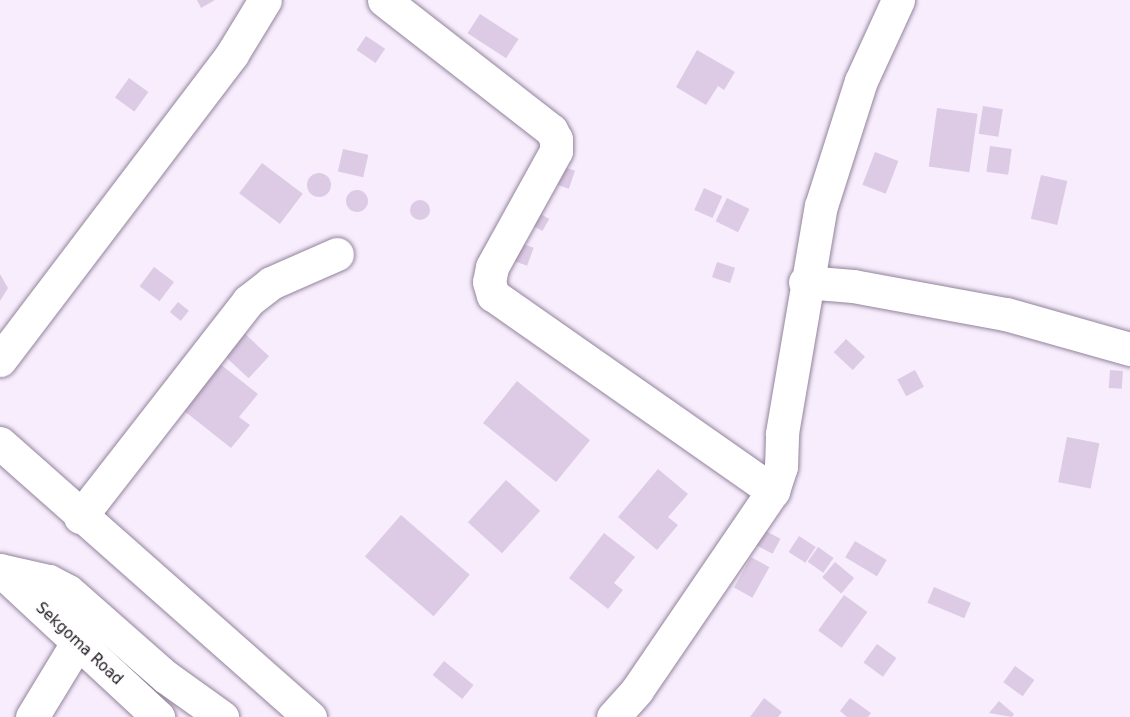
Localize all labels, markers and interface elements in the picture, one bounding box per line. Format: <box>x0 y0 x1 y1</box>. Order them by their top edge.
street label: Sekgoma Road <box>32 599 126 689</box>

